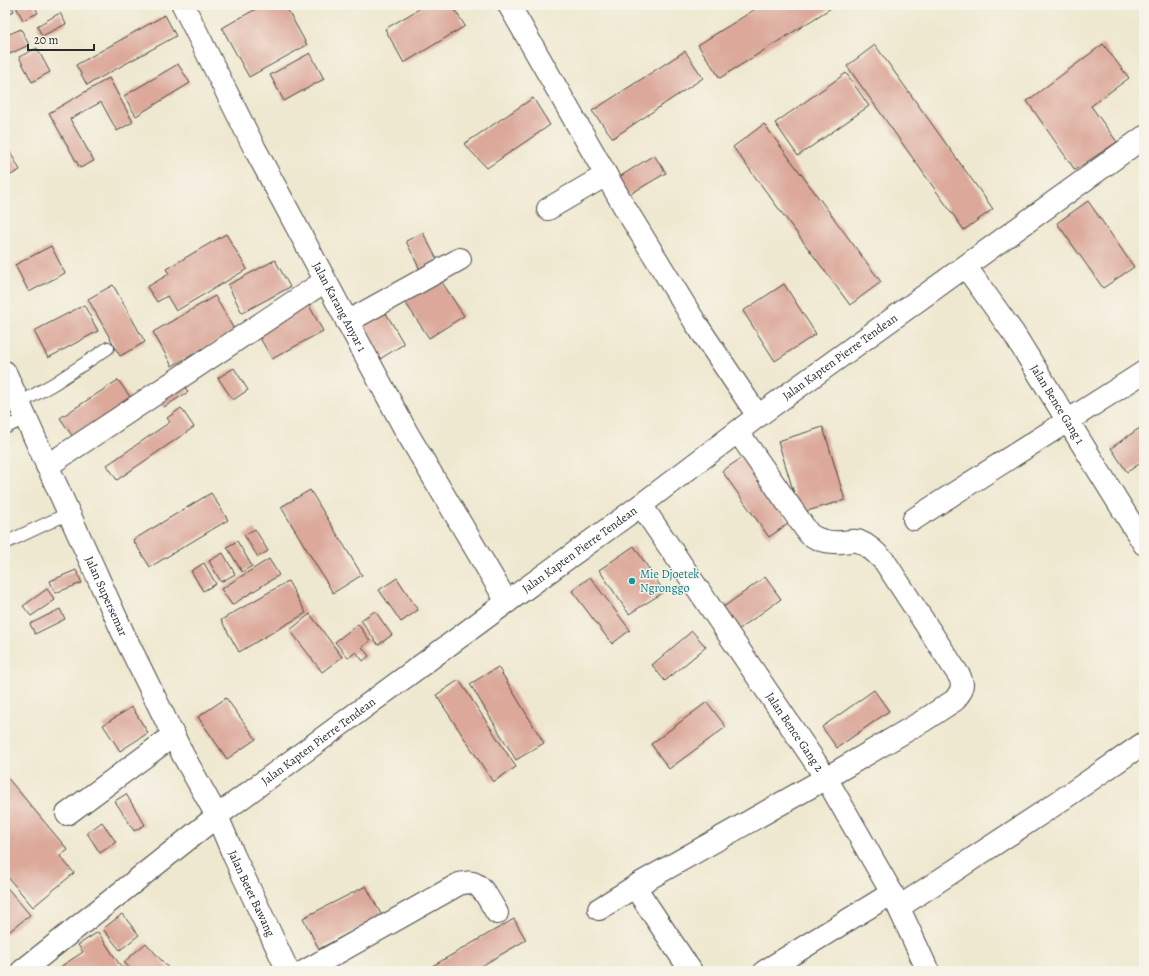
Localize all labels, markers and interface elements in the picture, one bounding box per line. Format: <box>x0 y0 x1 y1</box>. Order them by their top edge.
scale bar <box>28 26 94 52</box>
text: 20 m <box>34 32 58 48</box>
street label: Jalan Karang Anyar 1 <box>309 259 370 355</box>
street label: Jalan Kapten Pierre Tendean <box>779 310 901 404</box>
street label: Jalan Bence Gang 1 <box>1027 361 1088 447</box>
street label: Jalan Kapten Pierre Tendean <box>519 502 641 597</box>
street label: Jalan Supersemar <box>81 554 132 639</box>
place label: Mie Djoetek Ngronggo <box>640 566 699 596</box>
marker: Mie Djoetek Ngronggo <box>627 576 637 586</box>
street label: Jalan Bence Gang 2 <box>762 689 827 775</box>
street label: Jalan Kapten Pierre Tendean <box>258 693 379 789</box>
street label: Jalan Betet Bawang <box>224 848 279 939</box>

